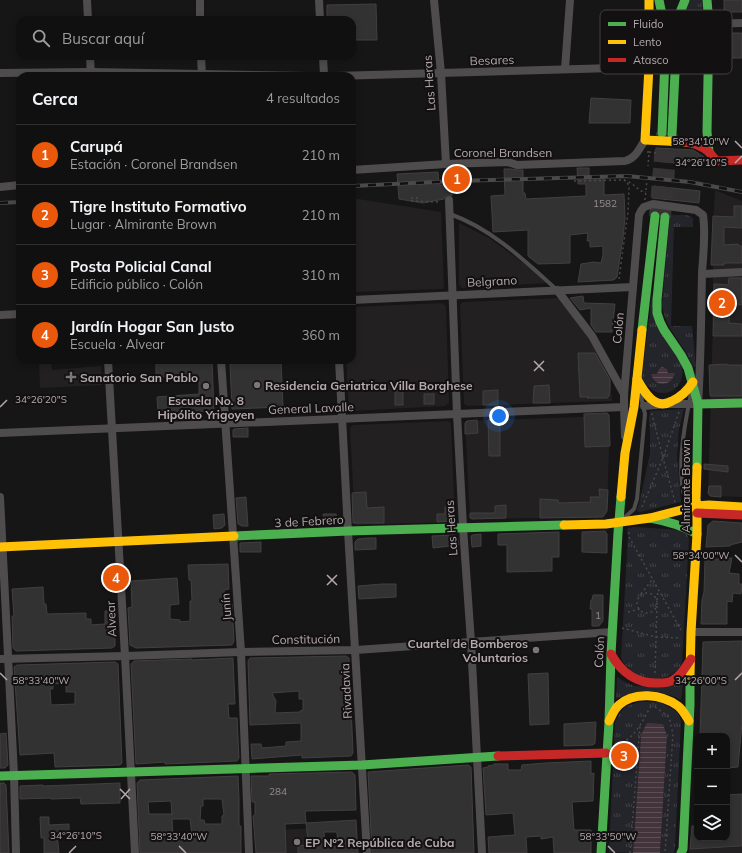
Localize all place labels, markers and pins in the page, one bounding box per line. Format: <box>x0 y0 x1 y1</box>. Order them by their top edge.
pin: 1 <box>444 164 470 194</box>
pin: 2 <box>709 288 735 318</box>
place label: Sanatorio San Pablo <box>80 370 198 385</box>
marker: Sanatorio San Pablo <box>65 371 77 383</box>
place label: Residencia Geriatrica Villa Borghese <box>265 378 473 393</box>
marker: Residencia Geriatrica Villa Borghese <box>252 380 262 390</box>
marker: Escuela No. 8 Hipólito Yrigoyen <box>201 381 211 391</box>
place label: Escuela No. 8 Hipólito Yrigoyen <box>157 393 255 422</box>
pin: 4 <box>103 563 129 593</box>
place label: Cuartel de Bomberos Voluntarios <box>408 636 528 665</box>
marker: Cuartel de Bomberos Voluntarios <box>531 645 541 655</box>
pin: 3 <box>611 741 637 771</box>
place label: EP Nº2 República de Cuba <box>305 835 455 850</box>
marker: EP Nº2 República de Cuba <box>292 837 302 847</box>

